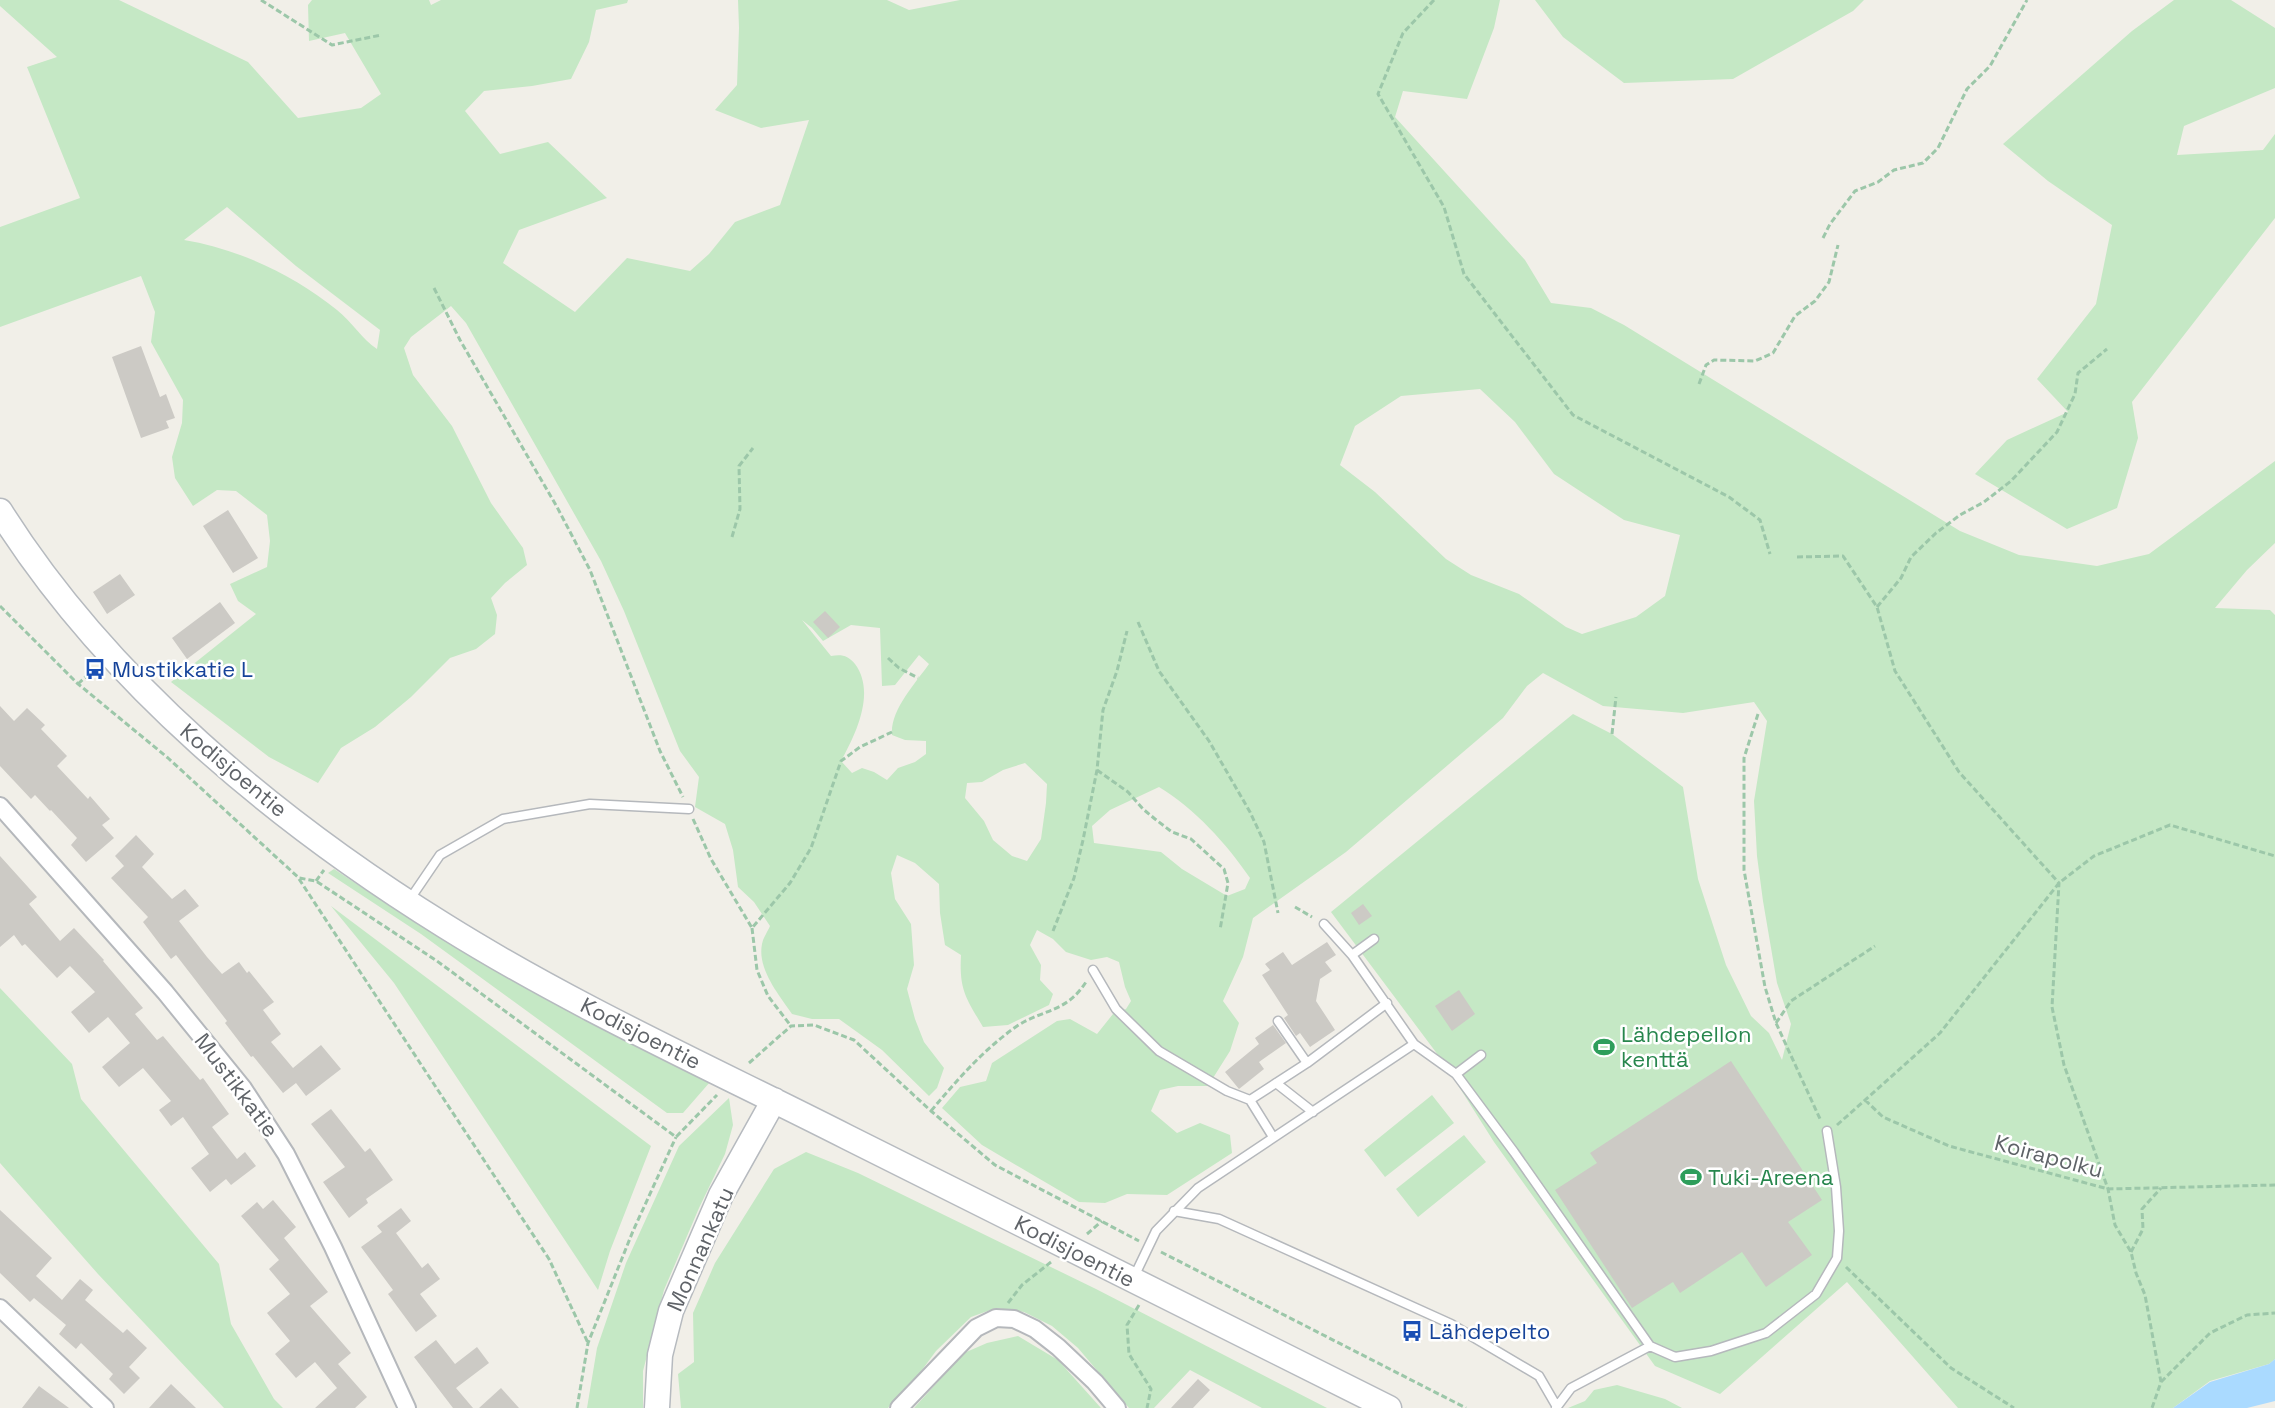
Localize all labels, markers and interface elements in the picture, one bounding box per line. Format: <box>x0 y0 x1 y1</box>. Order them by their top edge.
place label: Mustikkatie L <box>112 655 253 683</box>
bus stop icon: Mustikkatie L <box>83 657 107 681</box>
street label: Kodisjoentie <box>175 717 293 823</box>
street label: Kodisjoentie <box>576 991 706 1075</box>
place label: Lähdepellon kenttä <box>1621 1020 1751 1073</box>
street label: Mustikkatie <box>189 1027 285 1143</box>
sports icon: Lähdepellon kenttä <box>1592 1035 1616 1059</box>
street label: Koirapolku <box>1992 1128 2106 1184</box>
place label: Tuki-Areena <box>1708 1163 1834 1191</box>
sports icon: Tuki-Areena <box>1679 1165 1703 1189</box>
street label: Monnankatu <box>660 1183 740 1315</box>
street label: Kodisjoentie <box>1010 1209 1140 1293</box>
place label: Lähdepelto <box>1429 1317 1550 1345</box>
bus stop icon: Lähdepelto <box>1400 1319 1424 1343</box>

